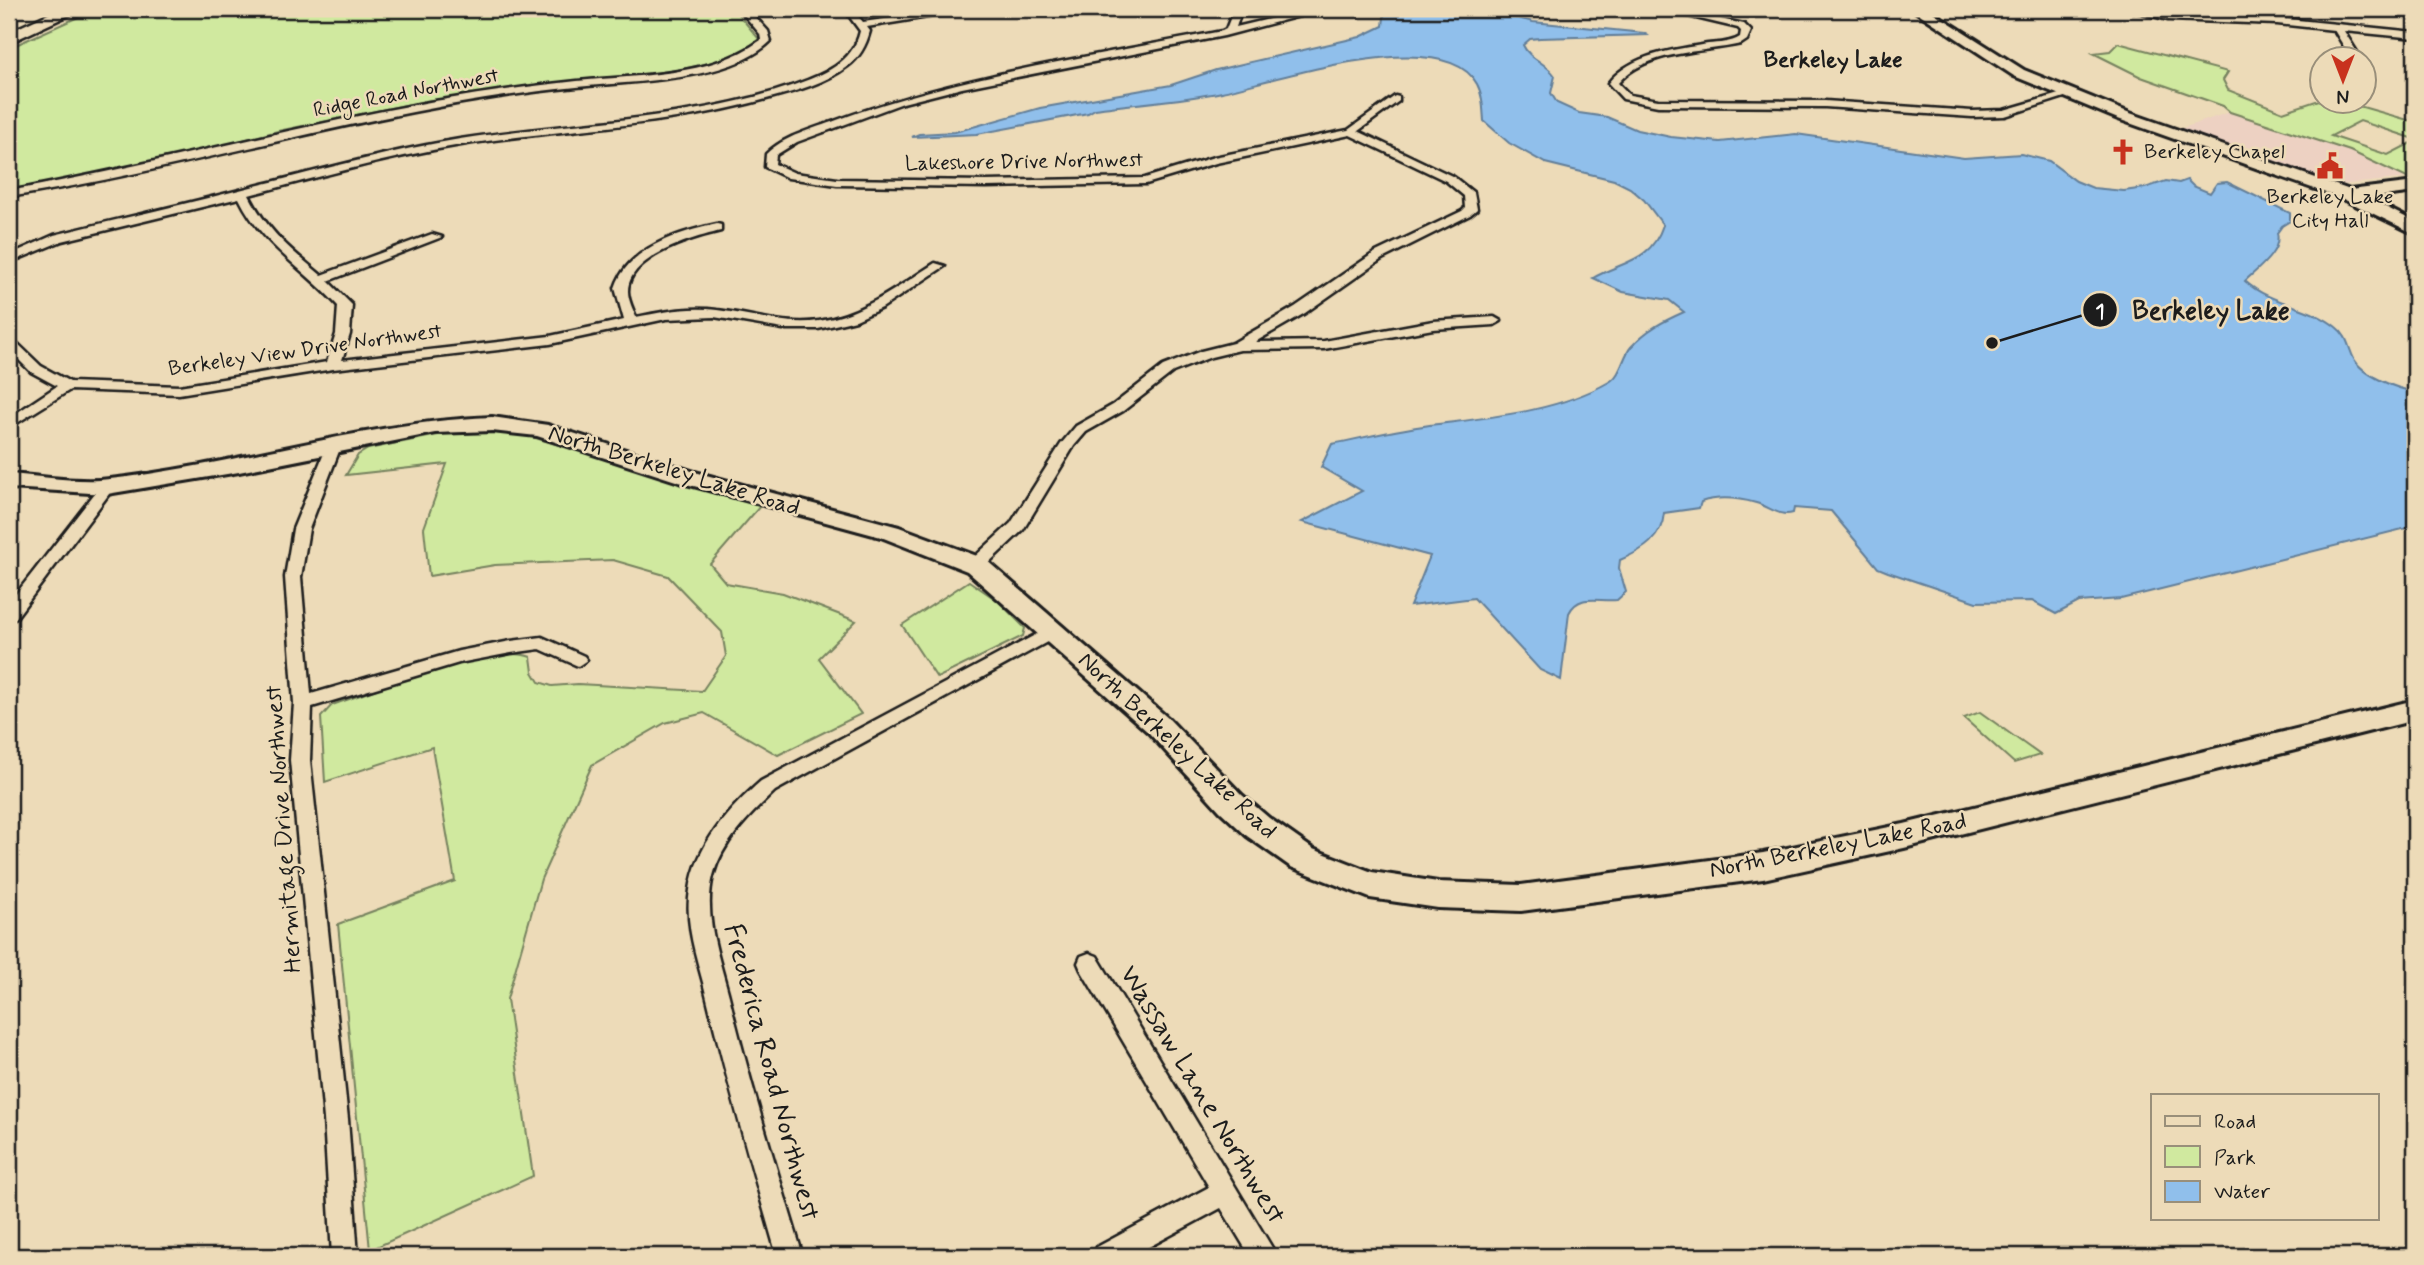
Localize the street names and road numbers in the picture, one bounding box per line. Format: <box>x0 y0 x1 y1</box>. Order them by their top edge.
street label: Ridge Road Northwest <box>311 61 502 126</box>
street label: Lakeshore Drive Northwest <box>905 146 1144 178</box>
street label: Berkeley View Drive Northwest <box>166 317 444 383</box>
street label: North Berkeley Lake Road <box>544 418 804 524</box>
street label: North Berkeley Lake Road <box>1071 645 1283 847</box>
street label: Hermitage Drive Northwest <box>258 683 313 974</box>
street label: North Berkeley Lake Road <box>1707 806 1969 886</box>
street label: Frederica Road Northwest <box>714 920 829 1225</box>
street label: Wassaw Lane Northwest <box>1110 959 1294 1232</box>

